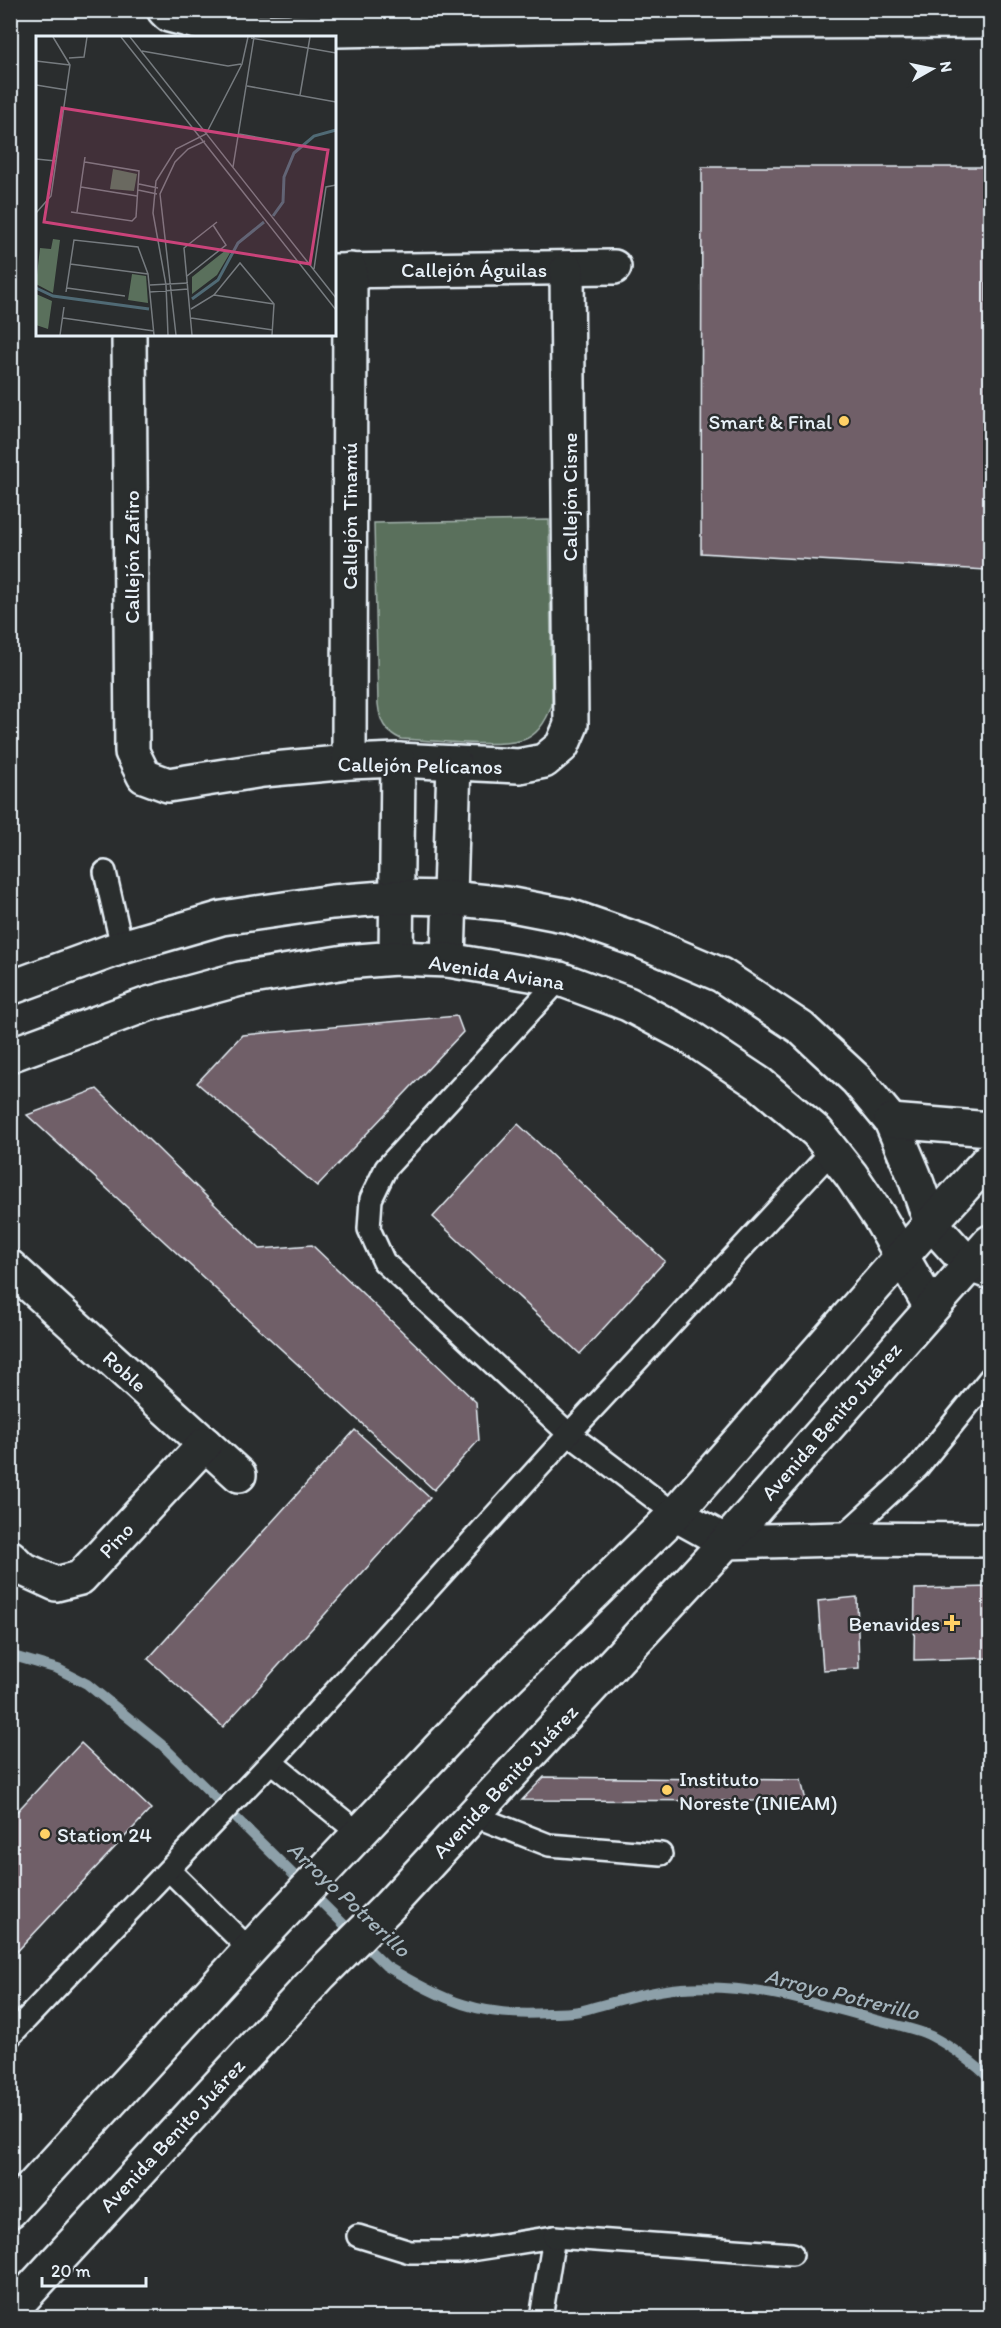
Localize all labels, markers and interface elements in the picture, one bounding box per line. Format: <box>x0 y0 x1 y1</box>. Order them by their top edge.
inset map <box>36 36 336 336</box>
north arrow <box>902 39 962 99</box>
text: N <box>936 60 957 74</box>
street label: Callejón Águilas <box>401 257 547 282</box>
place label: Smart & Final <box>708 409 832 434</box>
marker: Smart & Final <box>837 414 851 428</box>
street label: Callejón Cisne <box>557 433 582 561</box>
street label: Callejón Tinamú <box>337 442 362 590</box>
street label: Callejón Zafiro <box>119 490 144 624</box>
street label: Callejón Pelícanos <box>337 751 503 779</box>
street label: Avenida Aviana <box>427 949 567 995</box>
street label: Avenida Benito Juárez <box>756 1337 907 1505</box>
street label: Roble <box>98 1345 152 1397</box>
street label: Pino <box>93 1517 139 1563</box>
place label: Benavides <box>848 1611 940 1636</box>
marker: Benavides <box>945 1616 959 1630</box>
street label: Avenida Benito Juárez <box>427 1699 583 1863</box>
place label: Instituto Noreste (INIEAM) <box>679 1766 838 1815</box>
marker: Instituto Noreste (INIEAM) <box>660 1783 674 1797</box>
place label: Station 24 <box>57 1822 152 1847</box>
marker: Station 24 <box>38 1827 52 1841</box>
water label: Arroyo Potrerillo <box>282 1835 416 1963</box>
water label: Arroyo Potrerillo <box>762 1962 923 2026</box>
street label: Avenida Benito Juárez <box>94 2053 250 2217</box>
scale bar <box>42 2250 146 2288</box>
text: 20 m <box>51 2260 91 2282</box>

